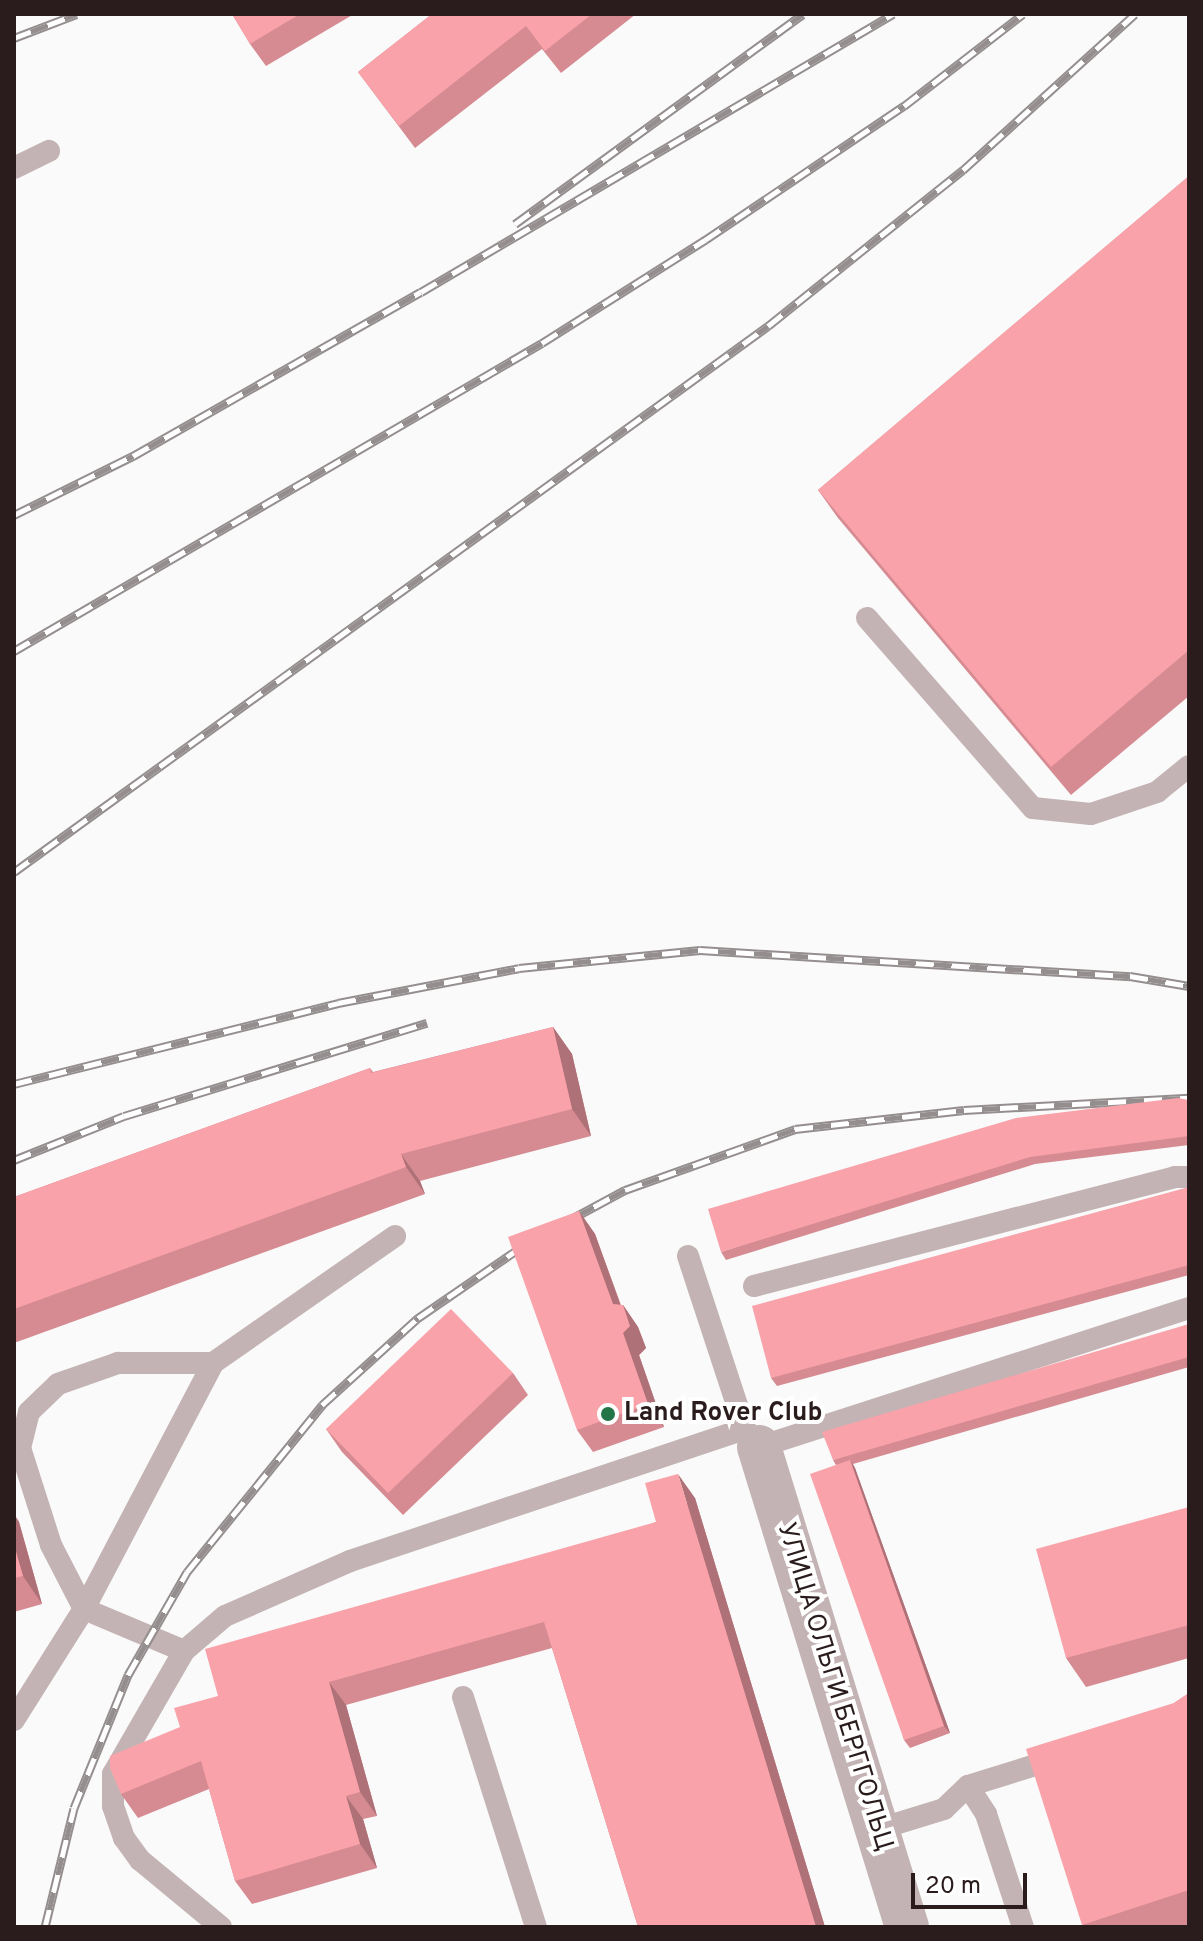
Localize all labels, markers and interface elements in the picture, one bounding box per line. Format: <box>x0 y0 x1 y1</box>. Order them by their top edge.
place label: Land Rover Club <box>624 1398 823 1430</box>
marker: Land Rover Club <box>599 1405 617 1423</box>
street label: УЛИЦА ОЛЬГИ БЕРГГОЛЬЦ <box>769 1519 899 1855</box>
scale bar <box>915 1857 1031 1907</box>
text: 20 m <box>925 1872 981 1902</box>

